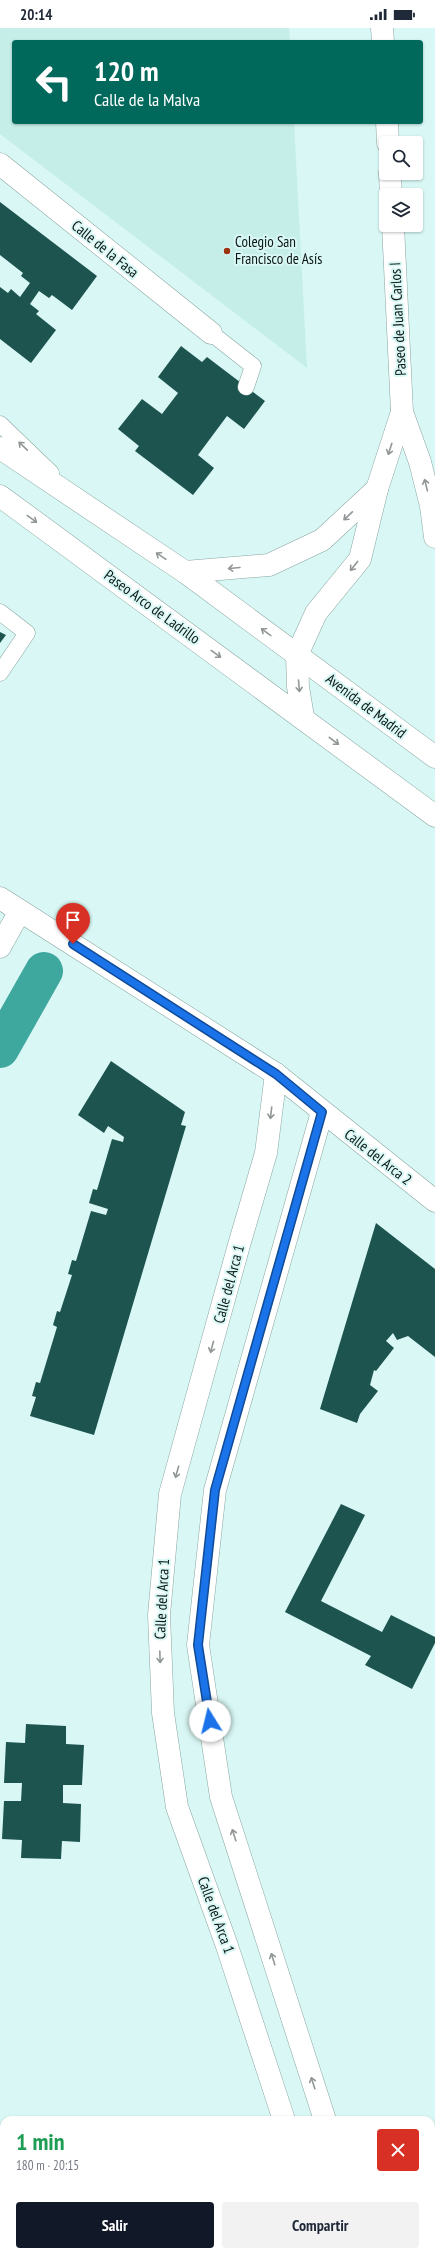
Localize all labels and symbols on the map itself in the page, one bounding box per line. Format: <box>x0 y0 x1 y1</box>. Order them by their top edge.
street label: Calle de la Fasa <box>68 216 143 281</box>
place label: Colegio San Francisco de Asís <box>235 232 322 268</box>
marker: Colegio San Francisco de Asís <box>222 246 232 256</box>
street label: Paseo de Juan Carlos I <box>385 262 410 376</box>
one-way arrow <box>18 441 28 451</box>
one-way arrow <box>386 443 393 456</box>
one-way arrow <box>421 479 429 492</box>
one-way arrow <box>343 511 353 520</box>
one-way arrow <box>26 515 37 523</box>
one-way arrow <box>155 552 166 560</box>
one-way arrow <box>350 561 359 571</box>
one-way arrow <box>227 564 240 571</box>
street label: Paseo Arco de Ladrillo <box>101 565 204 648</box>
one-way arrow <box>261 628 272 636</box>
one-way arrow <box>210 649 221 658</box>
street label: Avenida de Madrid <box>322 669 410 742</box>
one-way arrow <box>295 679 302 692</box>
one-way arrow <box>329 736 340 745</box>
pin <box>56 903 90 944</box>
one-way arrow <box>267 1106 275 1119</box>
street label: Calle del Arca 2 <box>341 1124 416 1189</box>
street label: Calle del Arca 1 <box>209 1243 248 1325</box>
one-way arrow <box>208 1340 215 1353</box>
one-way arrow <box>173 1465 180 1478</box>
street label: Calle del Arca 1 <box>150 1558 173 1640</box>
one-way arrow <box>157 1650 164 1663</box>
position arrow <box>189 1700 231 1742</box>
one-way arrow <box>230 1829 237 1842</box>
street label: Calle del Arca 1 <box>194 1874 239 1956</box>
one-way arrow <box>269 1953 276 1966</box>
one-way arrow <box>309 2076 316 2089</box>

